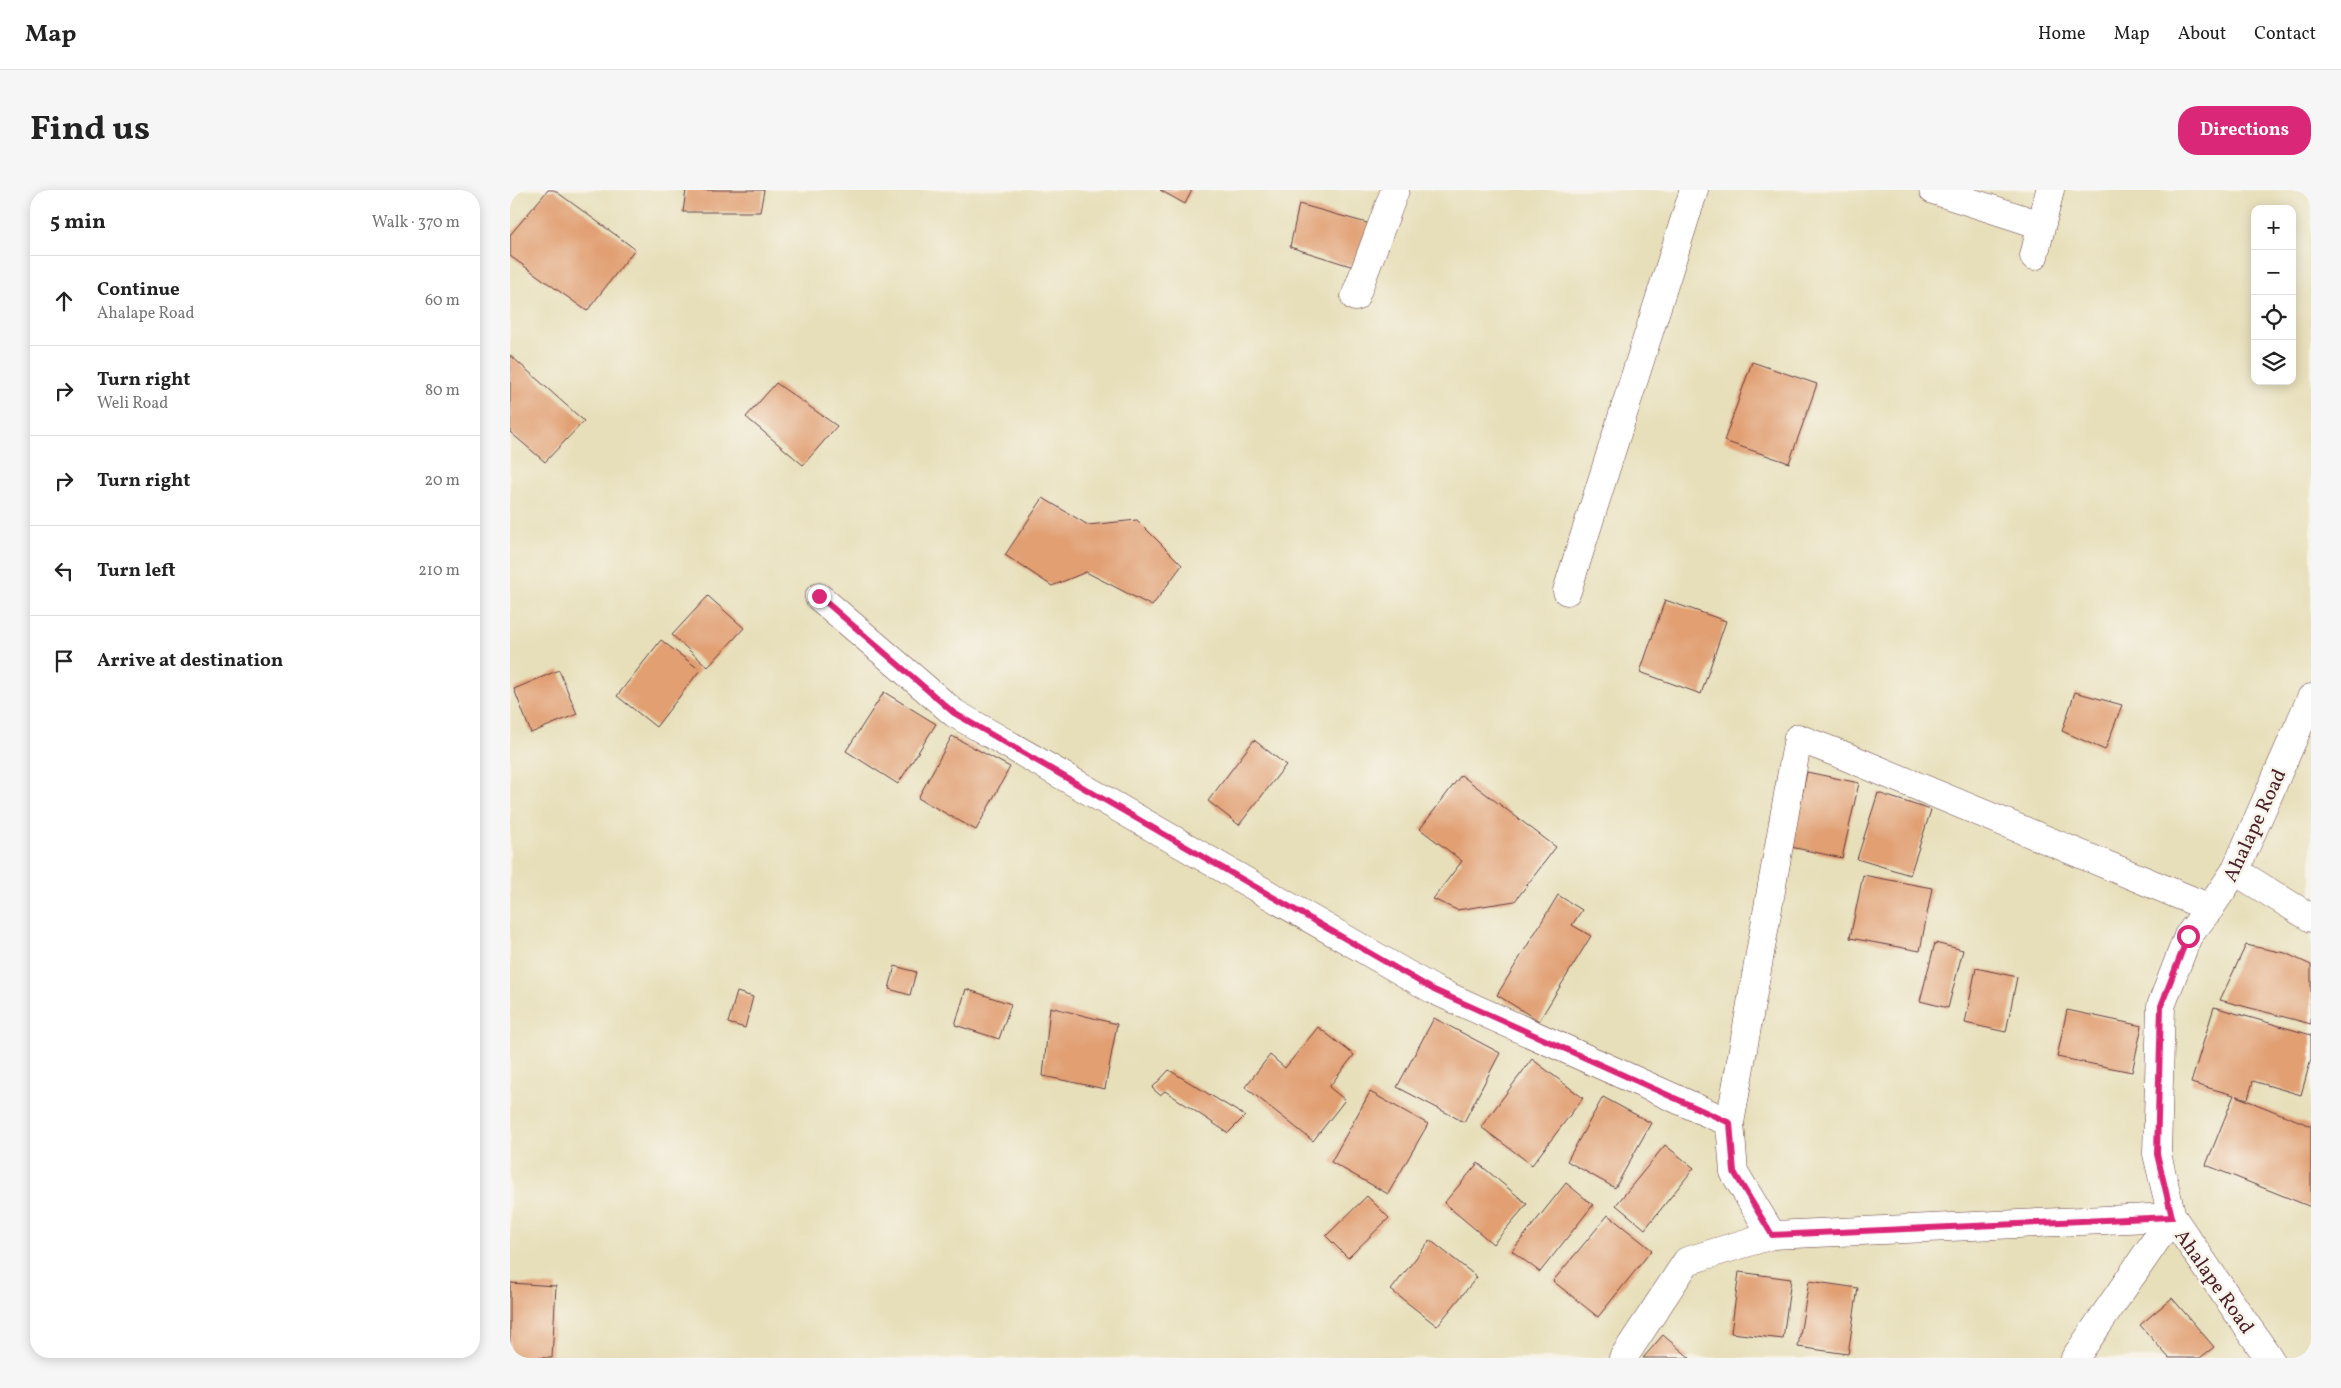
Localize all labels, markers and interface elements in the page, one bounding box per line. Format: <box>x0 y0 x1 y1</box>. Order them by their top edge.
text: Map <box>25 18 76 52</box>
text: Home <box>2038 22 2086 47</box>
text: Map <box>2114 22 2150 47</box>
text: About <box>2178 22 2226 47</box>
text: Contact <box>2254 22 2316 47</box>
text: Find us <box>30 106 150 154</box>
button: Directions <box>2178 106 2311 155</box>
map controls <box>2251 205 2296 385</box>
button: + <box>2251 205 2296 250</box>
text: 5 min <box>50 208 106 237</box>
text: Walk · 370 m <box>372 212 460 234</box>
button: − <box>2251 250 2296 295</box>
text: Continue <box>97 277 180 303</box>
icon: ahead <box>50 287 78 315</box>
text: 60 m <box>425 290 460 312</box>
button: locate <box>2251 295 2296 340</box>
text: Ahalape Road <box>97 303 195 325</box>
button: layers <box>2251 340 2296 385</box>
text: Turn right <box>97 367 190 393</box>
icon: right <box>50 377 78 405</box>
text: 80 m <box>425 380 460 402</box>
text: Weli Road <box>97 393 168 415</box>
icon: right <box>50 467 78 495</box>
text: Turn right <box>97 468 190 494</box>
text: 20 m <box>425 470 460 492</box>
icon: left <box>50 557 78 585</box>
text: Turn left <box>97 558 176 584</box>
text: 210 m <box>418 560 460 582</box>
route end <box>808 585 831 608</box>
icon: arrive <box>50 647 78 675</box>
text: Arrive at destination <box>97 648 283 674</box>
street label: Ahalape Road <box>2217 765 2294 887</box>
route start <box>2177 925 2200 948</box>
street label: Ahalape Road <box>2167 1224 2260 1340</box>

